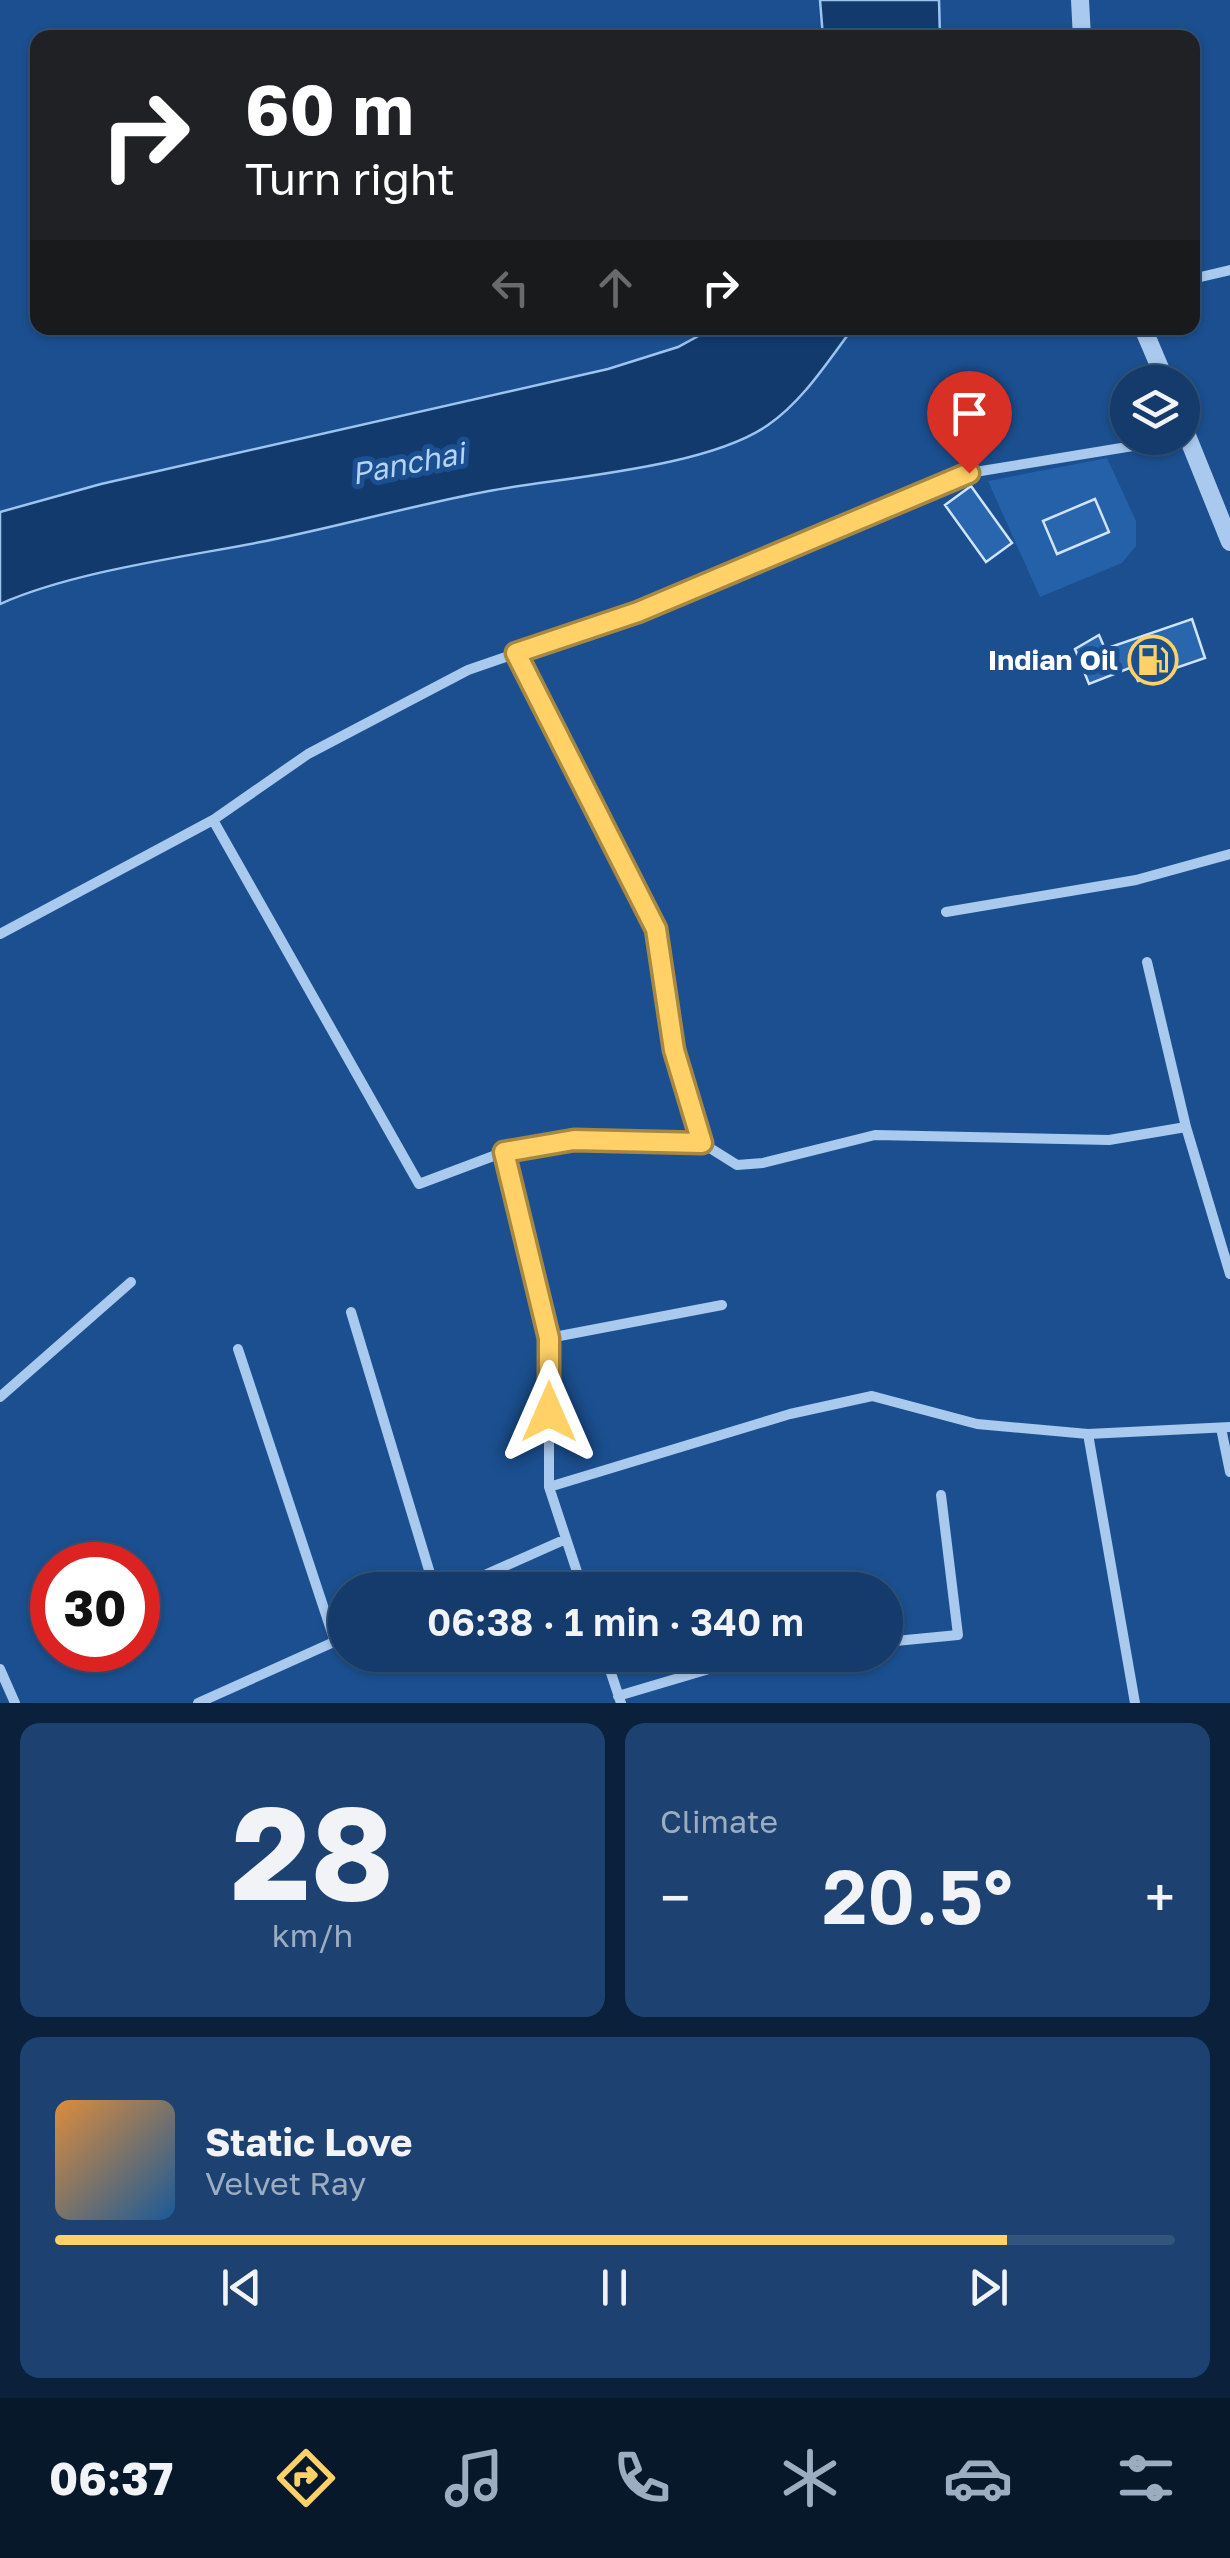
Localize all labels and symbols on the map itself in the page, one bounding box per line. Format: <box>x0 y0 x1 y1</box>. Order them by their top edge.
pin <box>927 371 1012 474</box>
water label: Panchai <box>348 434 470 492</box>
fuel station icon: Indian Oil <box>1127 634 1179 686</box>
place label: Indian Oil <box>988 643 1118 676</box>
position arrow <box>497 1360 601 1464</box>
speed limit sign: 30 <box>30 1542 160 1672</box>

